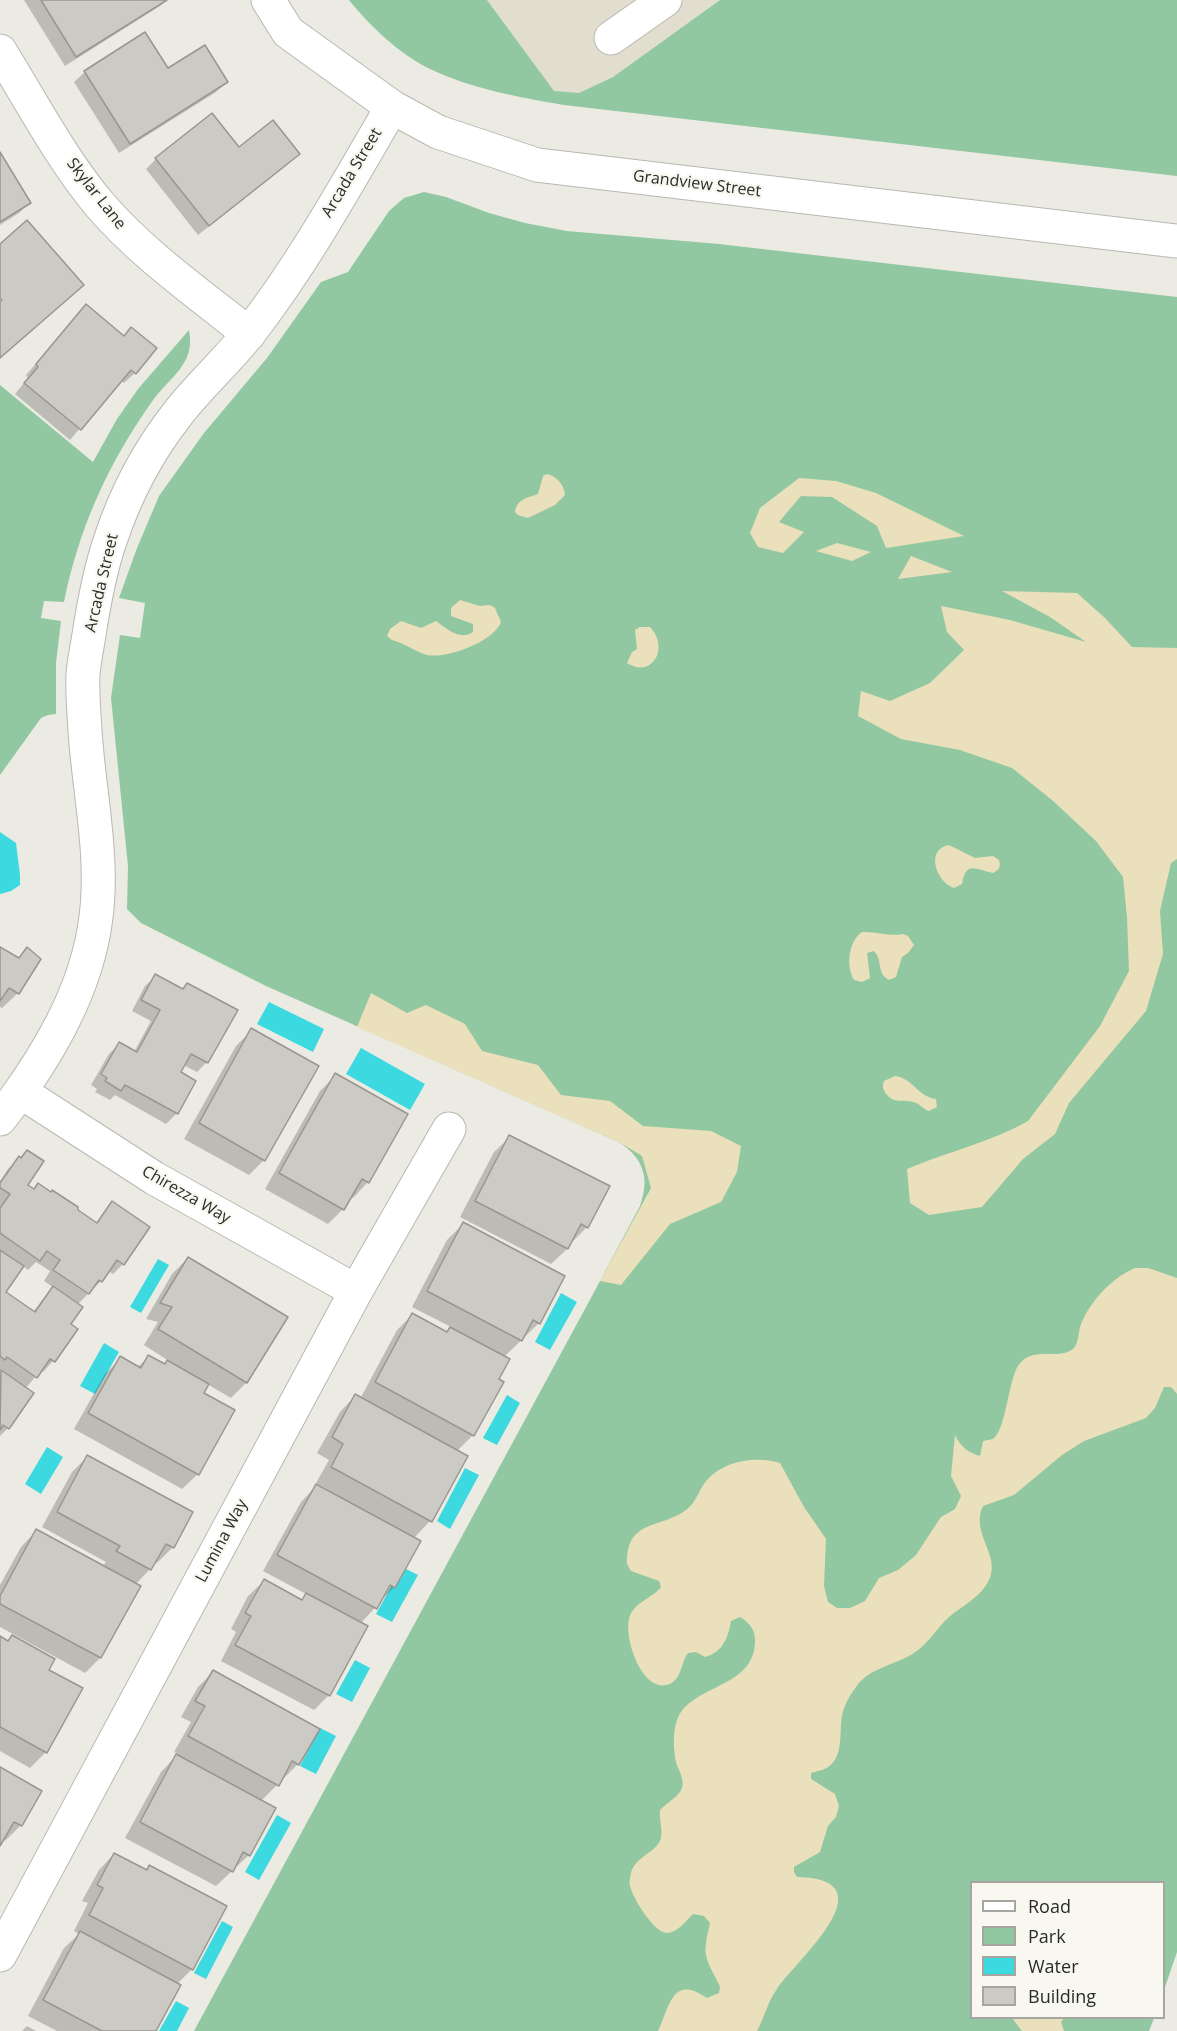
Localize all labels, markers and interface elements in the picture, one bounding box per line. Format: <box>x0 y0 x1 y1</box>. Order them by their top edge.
street label: Arcada Street <box>318 125 386 221</box>
street label: Skylar Lane <box>62 155 130 233</box>
street label: Grandview Street <box>632 167 762 201</box>
street label: Arcada Street <box>81 532 123 634</box>
street label: Chirezza Way <box>138 1162 234 1228</box>
street label: Lumina Way <box>192 1496 252 1586</box>
legend <box>970 1881 1165 2019</box>
text: Road <box>1028 1894 1071 1918</box>
text: Park <box>1028 1924 1066 1948</box>
text: Water <box>1028 1954 1079 1978</box>
text: Building <box>1028 1984 1096 2008</box>

